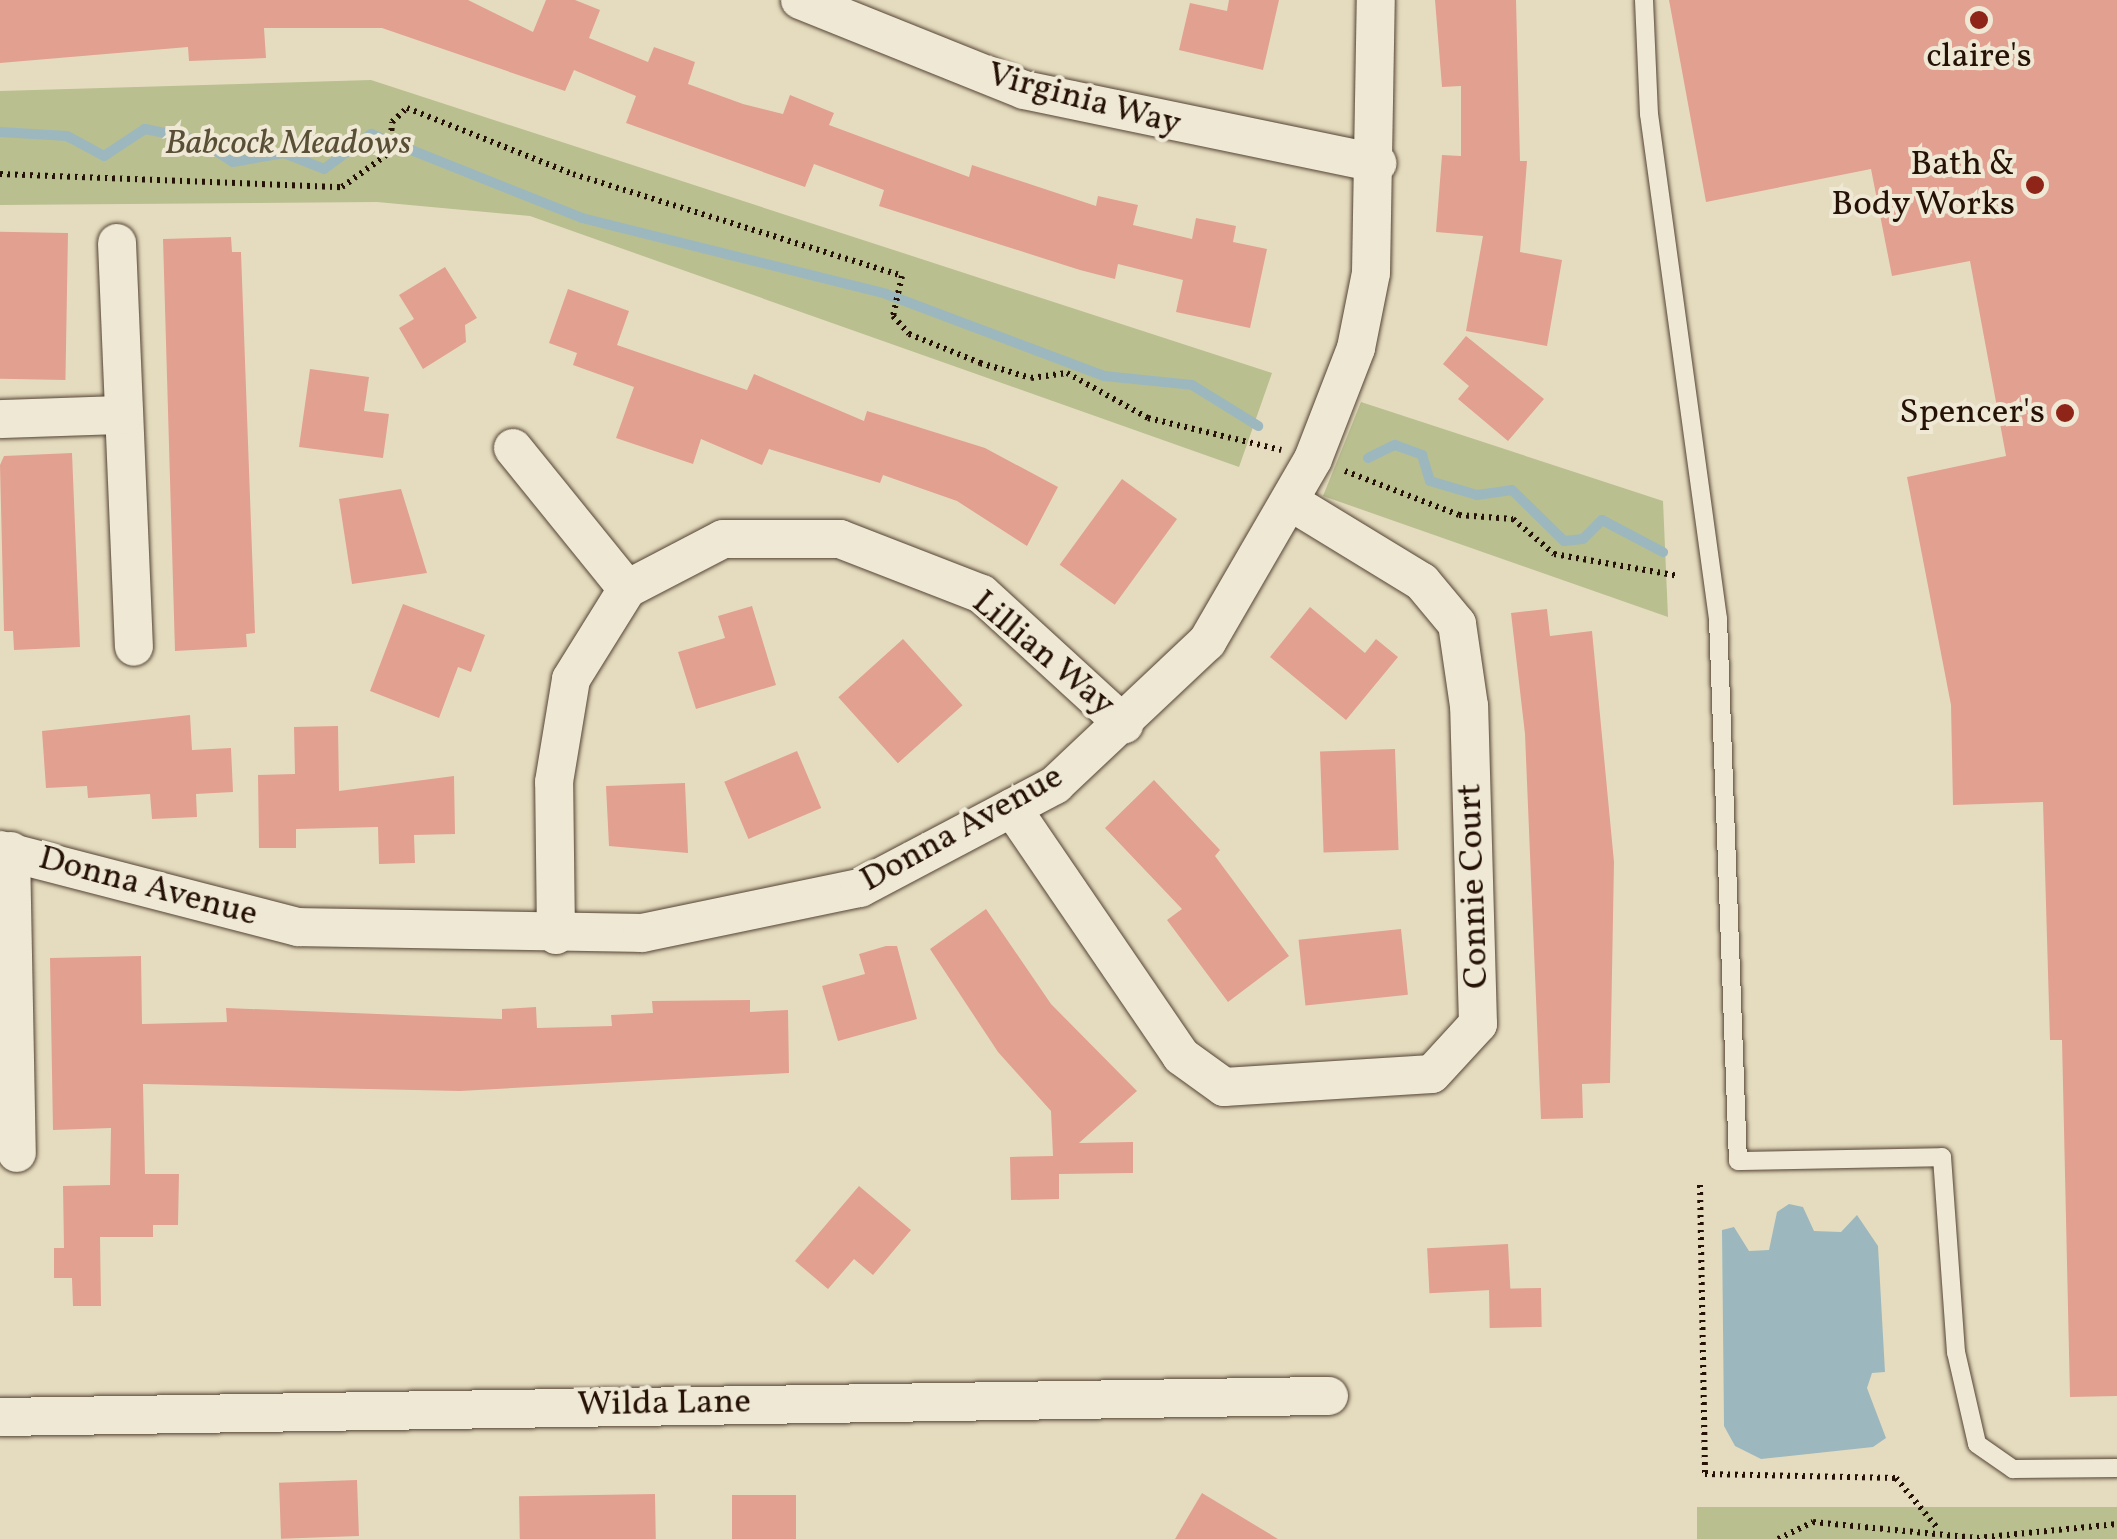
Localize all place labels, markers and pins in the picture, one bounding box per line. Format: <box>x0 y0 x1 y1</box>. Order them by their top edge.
marker: claire's <box>1968 9 1990 31</box>
place label: claire's <box>1926 36 2032 78</box>
place label: Bath & Body Works <box>1829 144 2015 226</box>
marker: Bath & Body Works <box>2024 174 2046 196</box>
place label: Spencer's <box>1899 392 2045 434</box>
marker: Spencer's <box>2054 402 2076 424</box>

